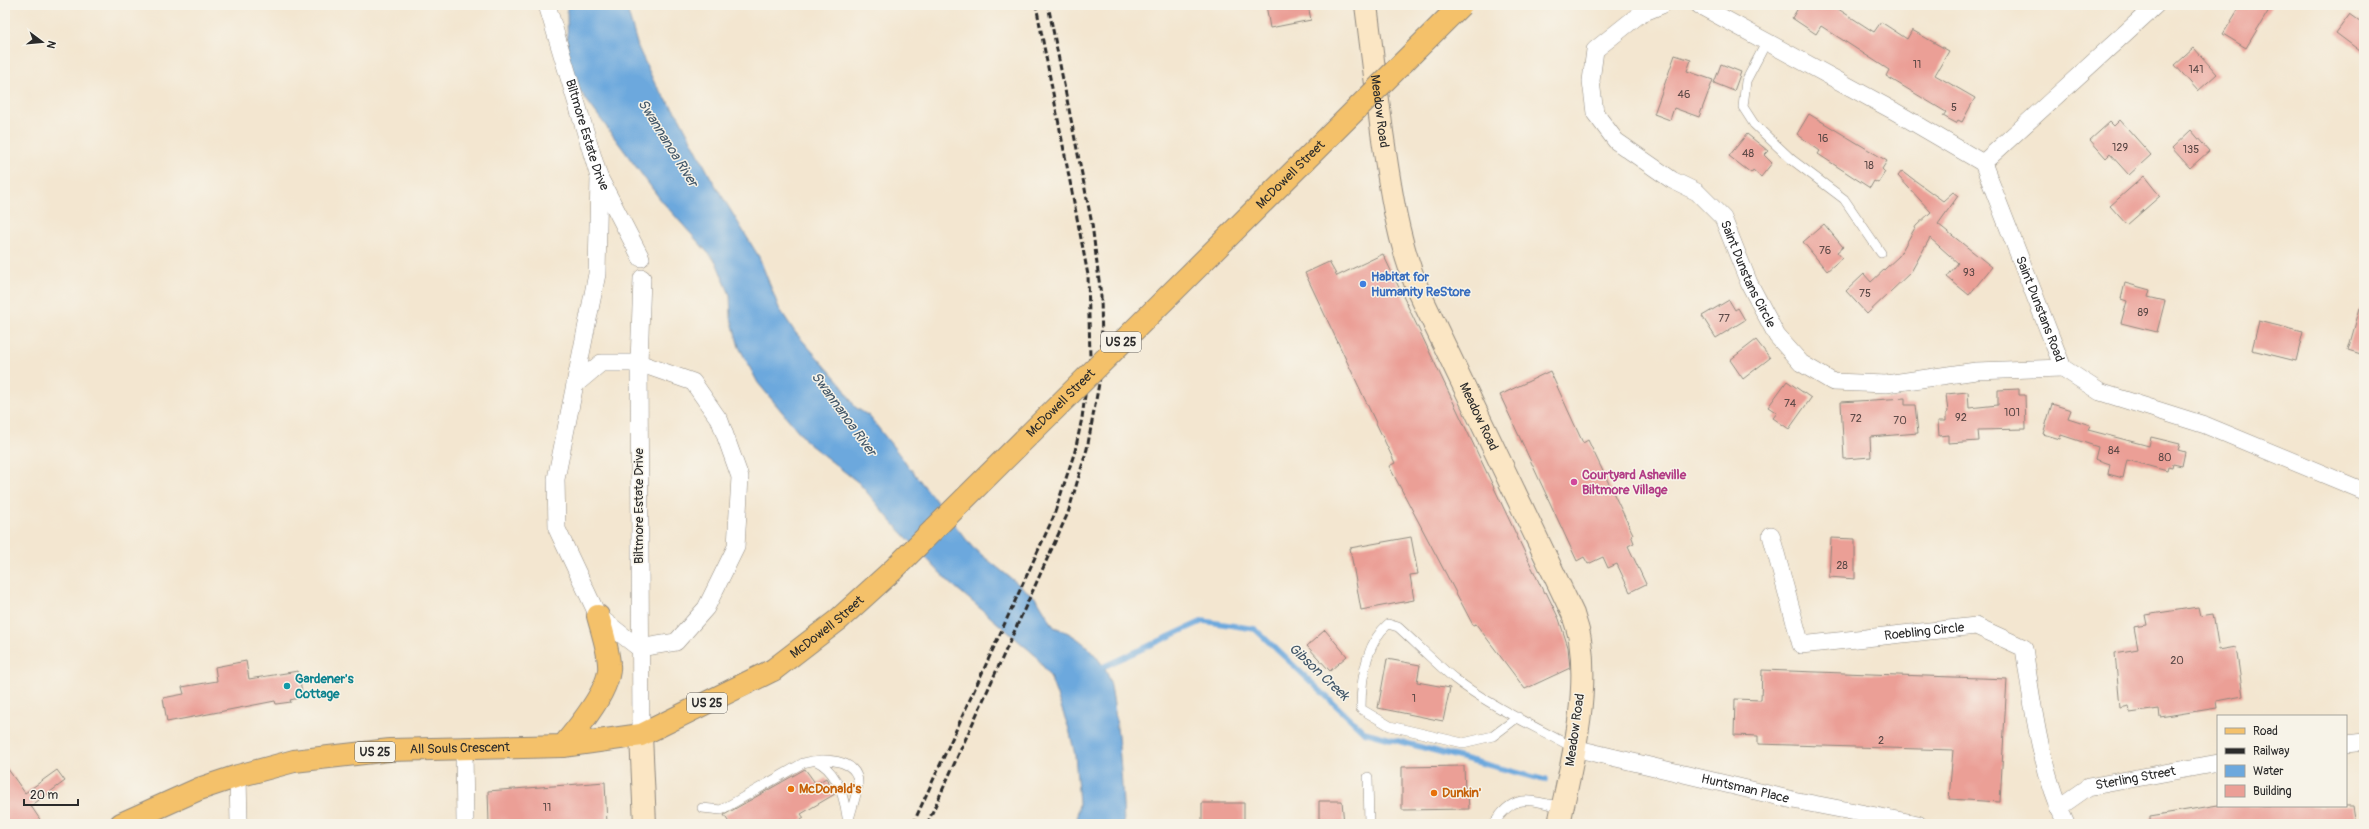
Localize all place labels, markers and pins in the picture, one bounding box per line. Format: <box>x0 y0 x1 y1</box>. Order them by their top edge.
place label: Habitat for Humanity ReStore <box>1371 269 1471 300</box>
marker: Habitat for Humanity ReStore <box>1358 279 1368 289</box>
place label: Courtyard Asheville Biltmore Village <box>1582 467 1687 498</box>
marker: Courtyard Asheville Biltmore Village <box>1569 477 1579 487</box>
place label: Gardener's Cottage <box>295 671 354 702</box>
marker: Gardener's Cottage <box>282 681 292 691</box>
place label: McDonald's <box>799 781 861 797</box>
marker: McDonald's <box>786 784 796 794</box>
place label: Dunkin' <box>1442 785 1482 801</box>
marker: Dunkin' <box>1429 788 1439 798</box>

